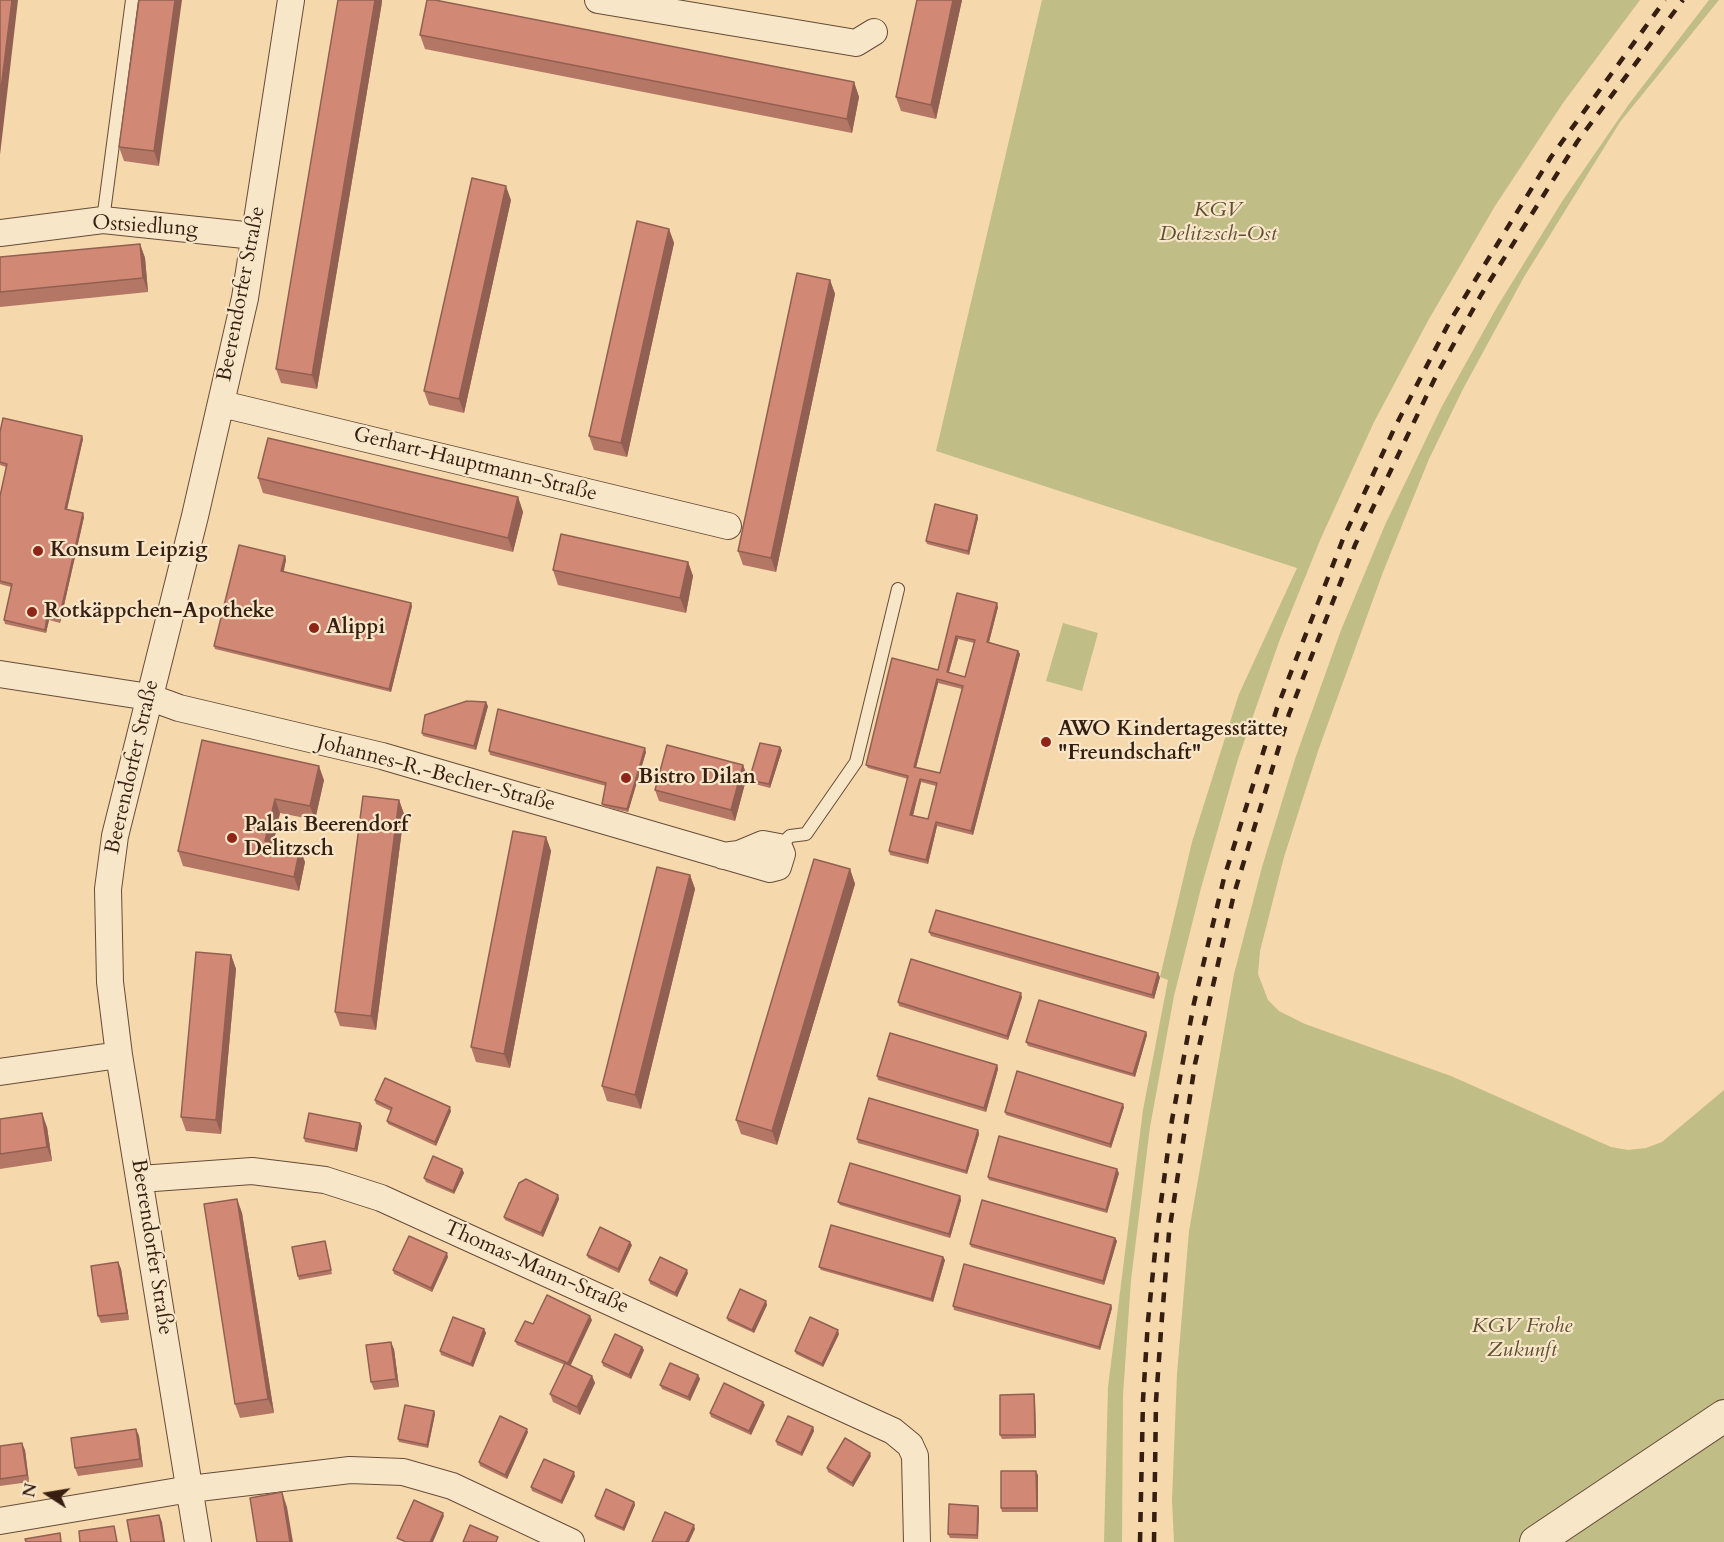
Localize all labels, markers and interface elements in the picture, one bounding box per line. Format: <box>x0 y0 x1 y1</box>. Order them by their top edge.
park label: KGV Delitzsch-Ost <box>1159 198 1277 248</box>
street label: Beerendorfer Straße <box>213 204 271 384</box>
street label: Ostsiedlung <box>91 211 199 243</box>
street label: Gerhart-Hauptmann-Straße <box>351 423 599 507</box>
place label: Konsum Leipzig <box>50 538 208 564</box>
marker: Konsum Leipzig <box>31 544 45 558</box>
place label: Rotkäppchen-Apotheke <box>44 599 275 625</box>
marker: Rotkäppchen-Apotheke <box>25 605 39 619</box>
place label: Alippi <box>326 615 385 641</box>
marker: Alippi <box>307 621 321 635</box>
street label: Beerendorfer Straße <box>101 678 165 856</box>
place label: AWO Kindertagesstätte "Freundschaft" <box>1058 717 1283 767</box>
street label: Johannes-R.-Becher-Straße <box>314 730 558 818</box>
marker: AWO Kindertagesstätte "Freundschaft" <box>1039 735 1053 749</box>
place label: Bistro Dilan <box>638 765 756 791</box>
marker: Bistro Dilan <box>619 771 633 785</box>
place label: Palais Beerendorf Delitzsch <box>244 813 408 863</box>
marker: Palais Beerendorf Delitzsch <box>225 831 239 845</box>
street label: Beerendorfer Straße <box>125 1157 177 1337</box>
street label: Thomas-Mann-Straße <box>440 1216 632 1320</box>
park label: KGV Frohe Zukunft <box>1472 1314 1572 1364</box>
north arrow <box>18 1464 78 1524</box>
text: N <box>18 1481 43 1499</box>

